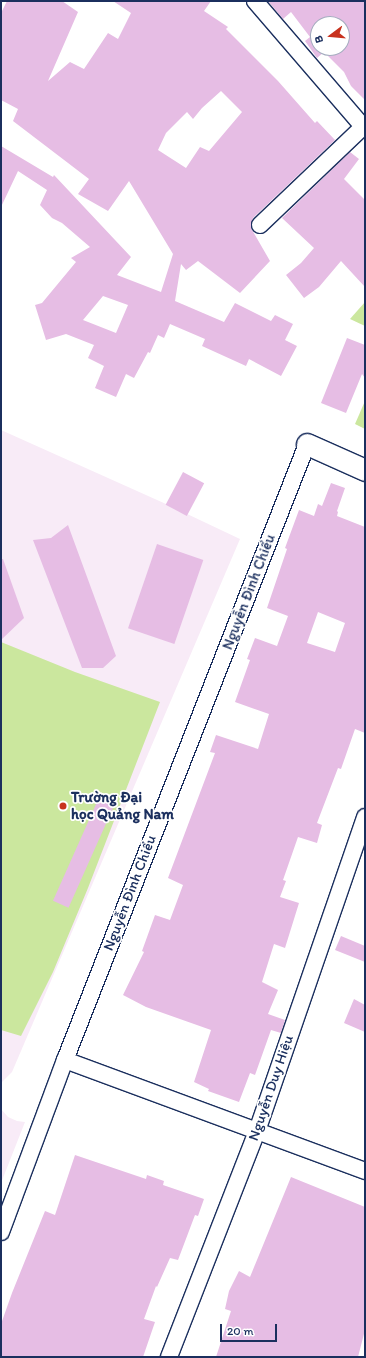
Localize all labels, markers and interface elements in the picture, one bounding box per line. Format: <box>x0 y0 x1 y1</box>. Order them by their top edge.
north arrow <box>310 16 350 56</box>
text: B <box>312 34 326 44</box>
street label: Nguyễn Đình Chiểu <box>219 531 279 653</box>
place label: Trường Đại học Quảng Nam <box>71 788 174 823</box>
marker: Trường Đại học Quảng Nam <box>58 801 68 811</box>
street label: Nguyễn Đình Chiểu <box>100 832 160 954</box>
street label: Nguyễn Duy Hiệu <box>245 1033 297 1143</box>
scale bar <box>222 1316 279 1342</box>
text: 20 m <box>227 1324 254 1338</box>

